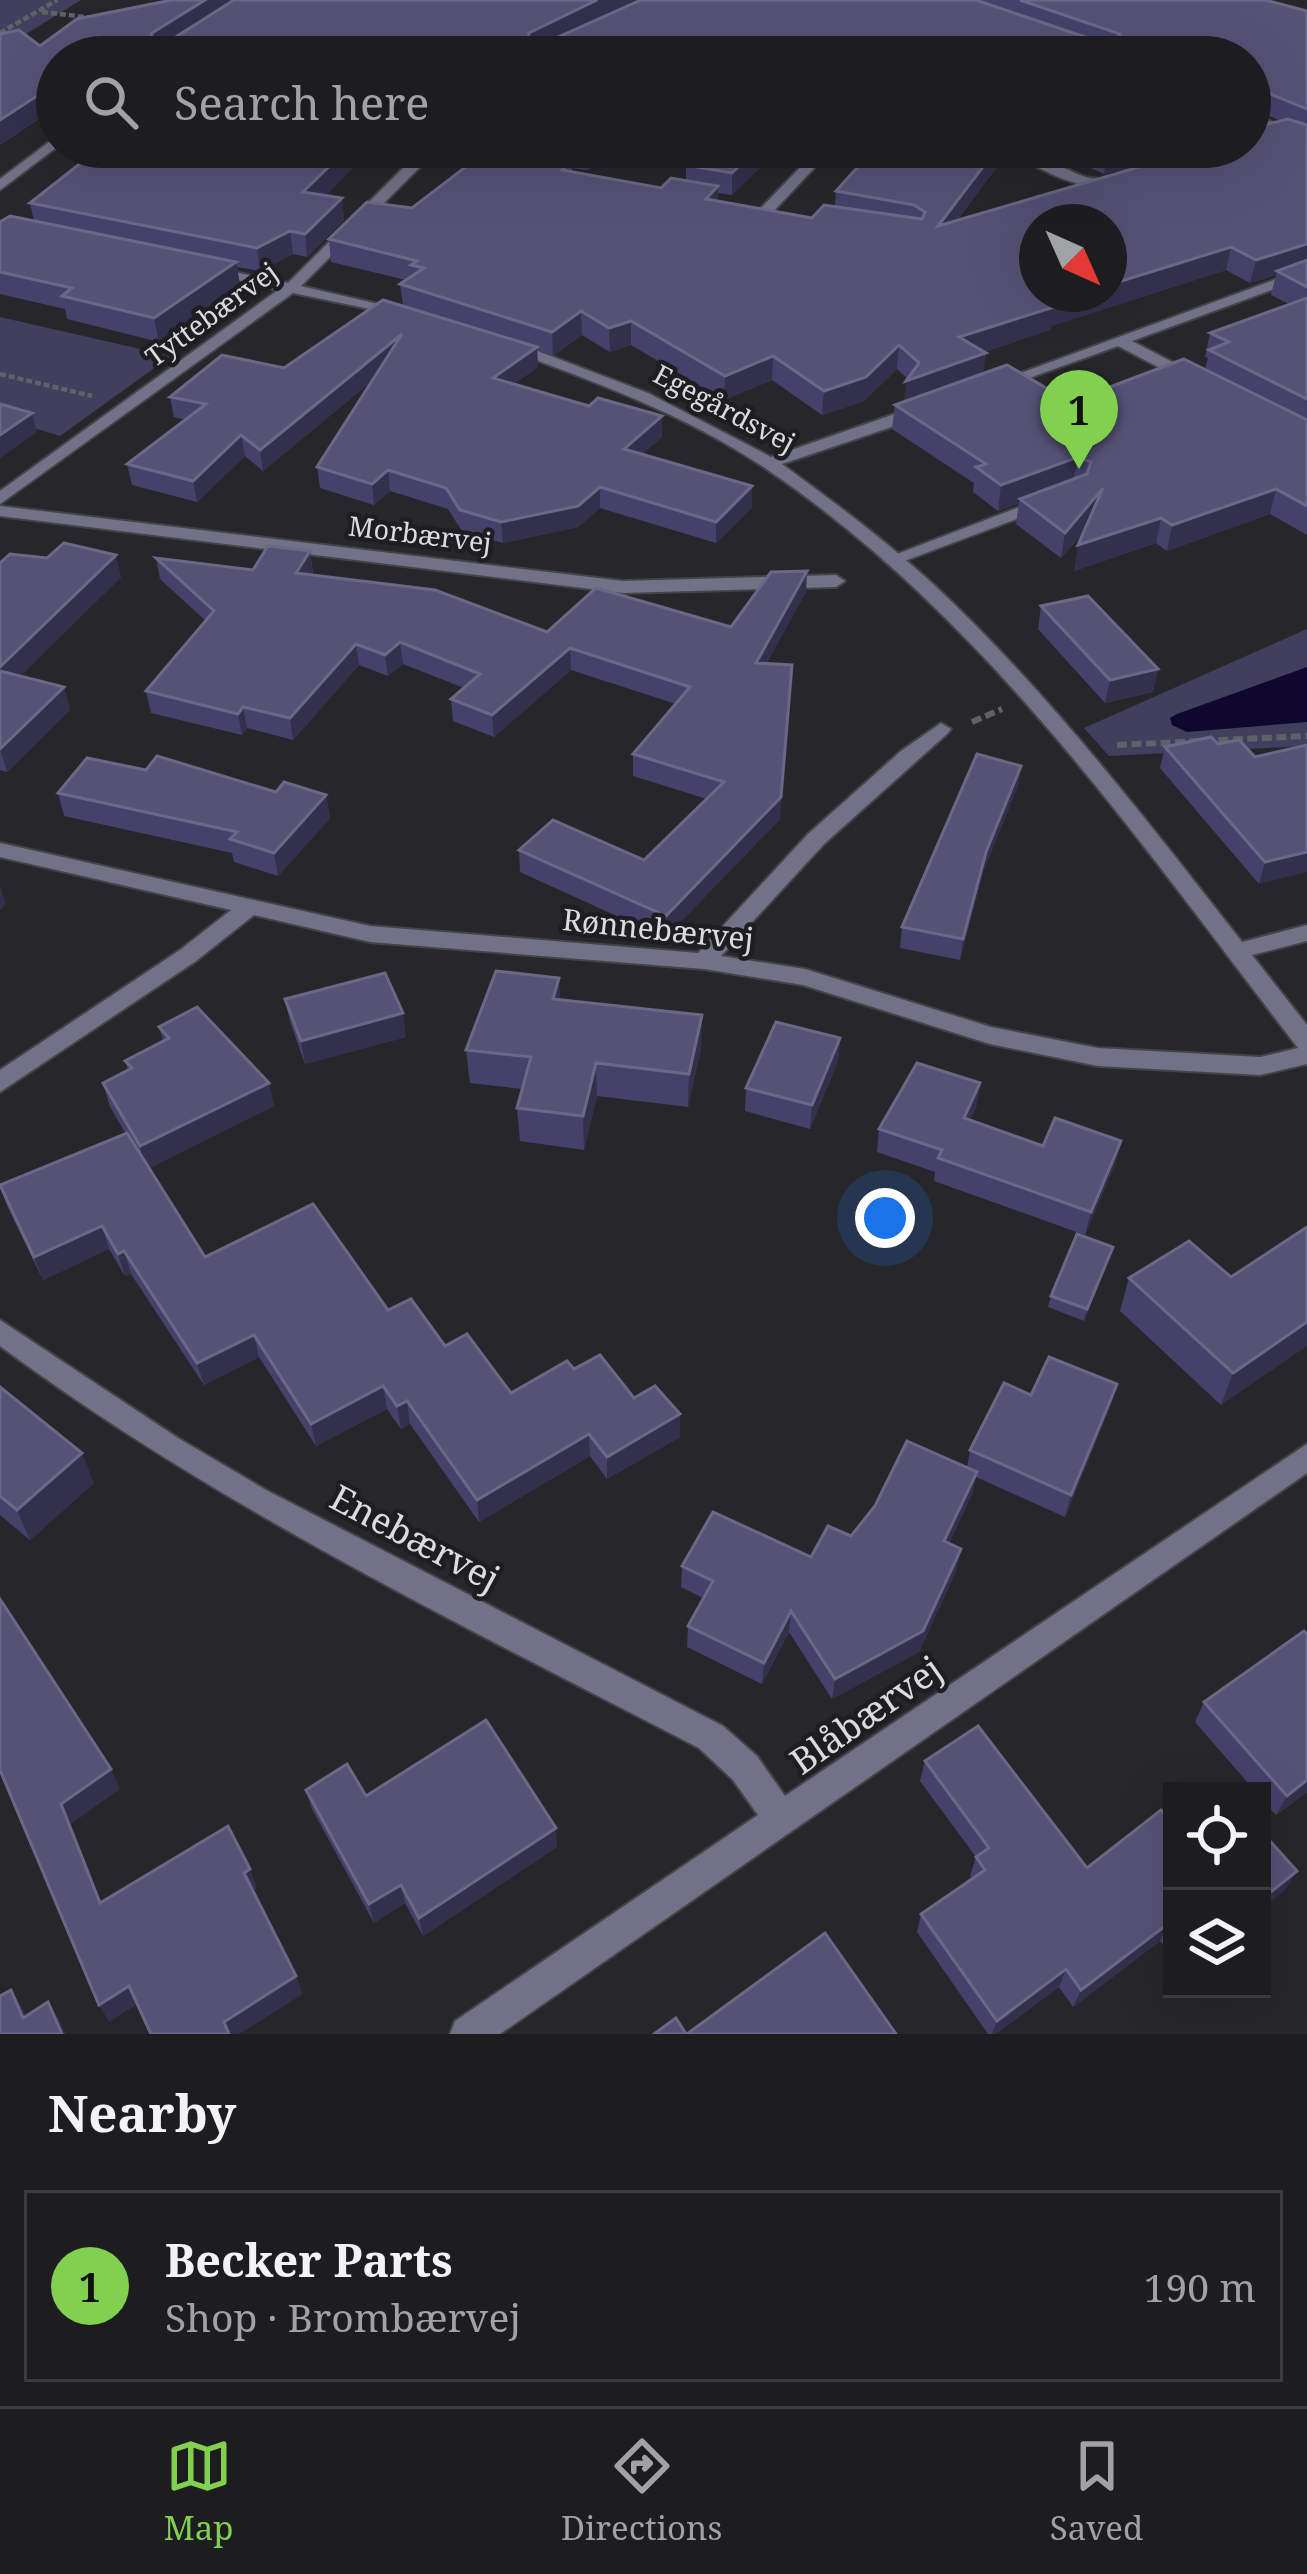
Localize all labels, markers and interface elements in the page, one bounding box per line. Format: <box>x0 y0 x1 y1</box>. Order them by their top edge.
search box <box>36 36 1271 168</box>
icon: search <box>78 69 144 135</box>
text: Search here <box>174 72 429 133</box>
north arrow <box>1019 204 1127 312</box>
street label: Tyttebærvej <box>137 253 285 374</box>
street label: Egegårdsvej <box>648 355 802 460</box>
pin: 1 <box>1040 370 1118 469</box>
street label: Morbærvej <box>347 506 494 561</box>
street label: Rønnebærvej <box>561 898 756 959</box>
your location <box>855 1188 915 1248</box>
street label: Enebærvej <box>322 1472 508 1603</box>
street label: Blåbærvej <box>780 1644 952 1785</box>
map controls <box>1163 1782 1271 1998</box>
button: locate <box>1163 1782 1271 1890</box>
button: layers <box>1163 1890 1271 1998</box>
text: Nearby <box>48 2077 236 2147</box>
text: Becker Parts <box>165 2229 453 2290</box>
text: 1 <box>79 2260 101 2313</box>
text: 190 m <box>1144 2260 1256 2313</box>
text: Shop · Brombærvej <box>165 2290 521 2343</box>
tab: Map <box>164 2433 234 2550</box>
tab: Directions <box>561 2433 722 2550</box>
tab: Saved <box>1050 2433 1143 2550</box>

